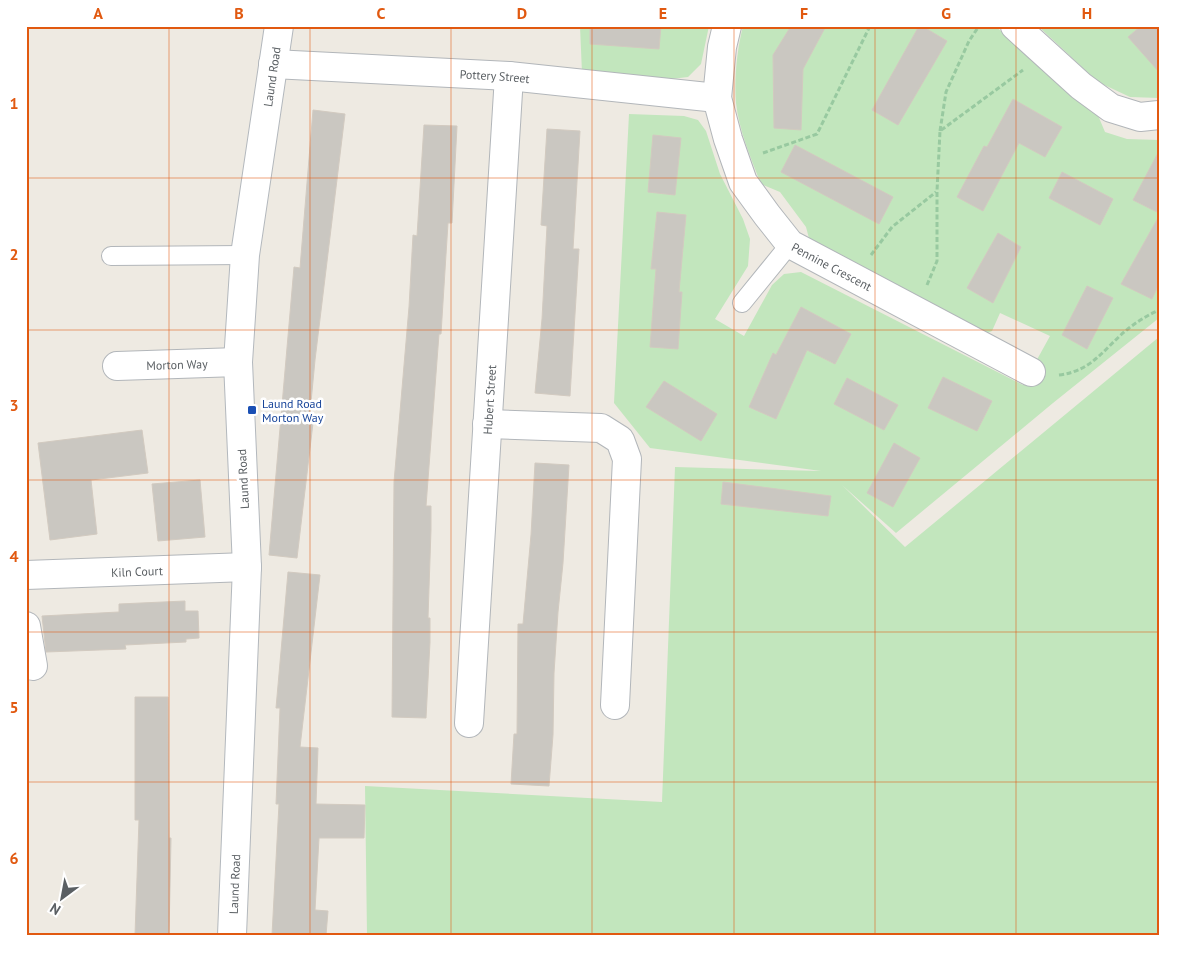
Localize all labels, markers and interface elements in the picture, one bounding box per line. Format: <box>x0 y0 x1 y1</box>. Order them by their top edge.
text: A <box>93 3 103 23</box>
text: B <box>234 3 244 23</box>
text: C <box>377 3 386 23</box>
text: D <box>517 3 527 23</box>
text: E <box>659 3 667 23</box>
text: F <box>800 3 808 23</box>
text: G <box>941 3 951 23</box>
text: H <box>1082 3 1092 23</box>
street label: Laund Road <box>260 46 283 108</box>
street label: Pottery Street <box>459 66 530 86</box>
text: 1 <box>9 93 19 113</box>
street label: Pennine Crescent <box>789 239 874 294</box>
text: 2 <box>9 244 19 264</box>
street label: Morton Way <box>146 355 208 373</box>
street label: Hubert Street <box>479 364 499 435</box>
text: 3 <box>9 395 19 415</box>
place label: Laund Road Morton Way <box>262 396 324 425</box>
marker: Laund Road Morton Way <box>246 404 258 416</box>
street label: Laund Road <box>234 449 252 509</box>
text: 4 <box>9 546 19 566</box>
street label: Kiln Court <box>111 563 163 579</box>
text: 5 <box>9 697 19 717</box>
text: 6 <box>9 848 19 868</box>
street label: Laund Road <box>225 854 243 914</box>
north arrow <box>38 874 88 924</box>
text: N <box>46 899 64 919</box>

